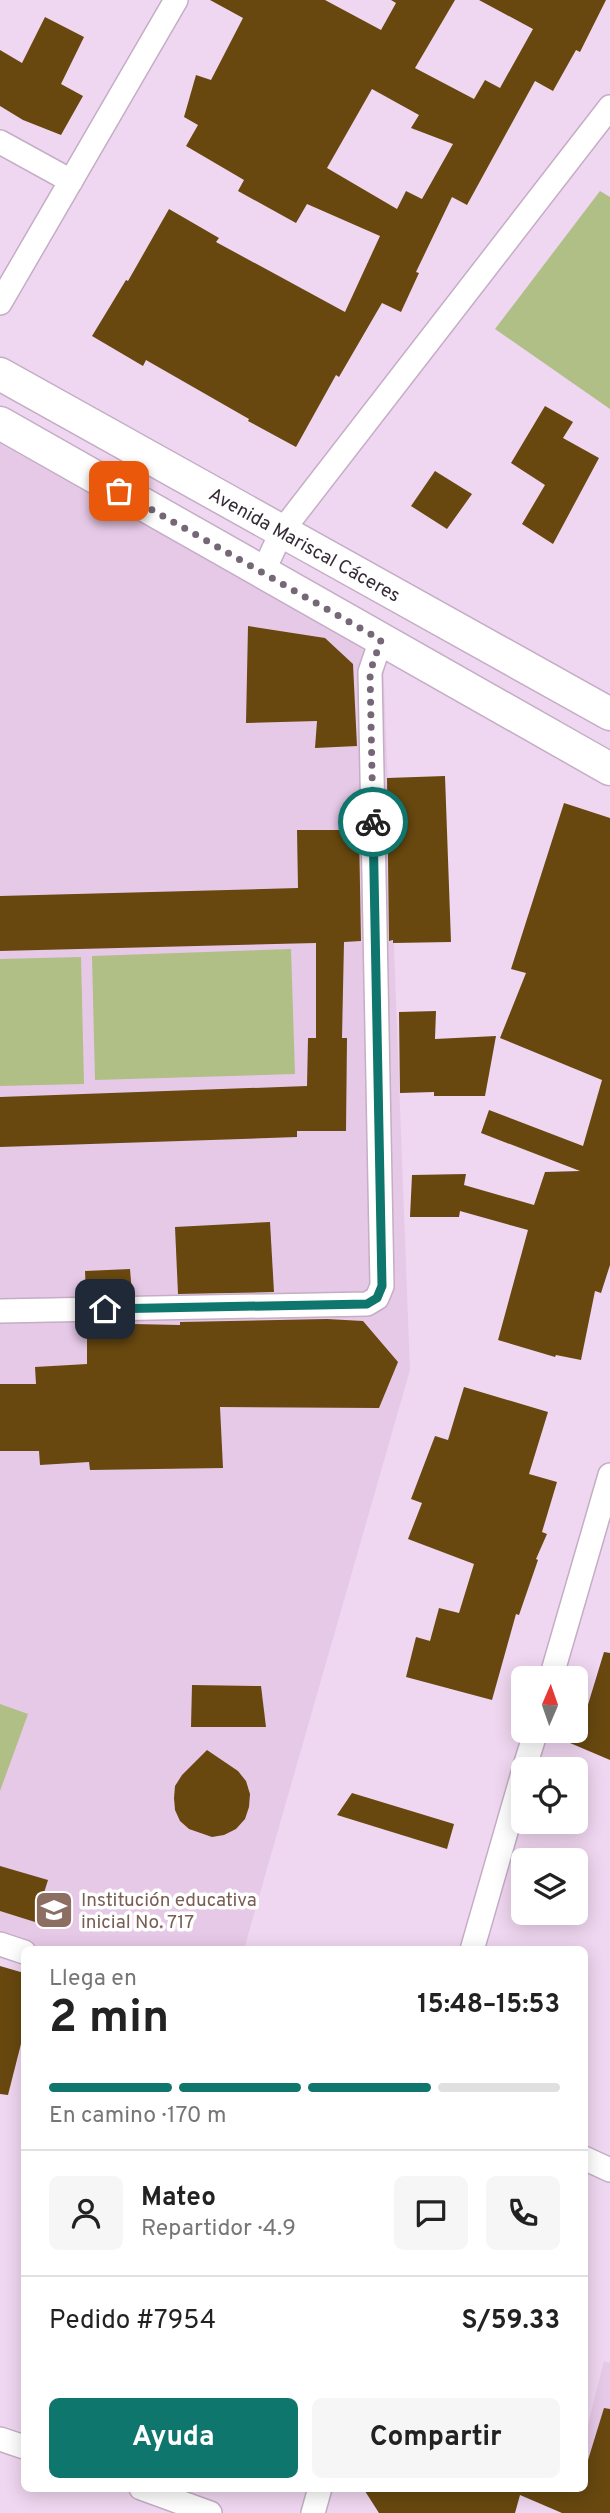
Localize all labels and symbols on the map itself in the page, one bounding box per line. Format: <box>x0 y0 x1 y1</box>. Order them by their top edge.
pin <box>89 461 149 521</box>
street label: Avenida Mariscal Cáceres <box>204 483 404 608</box>
courier <box>338 787 408 857</box>
pin <box>75 1279 135 1339</box>
north arrow <box>511 1666 588 1743</box>
school or university icon: Institución educativa inicial No. 717 <box>33 1889 75 1931</box>
place label: Institución educativa inicial No. 717 <box>81 1889 257 1935</box>

